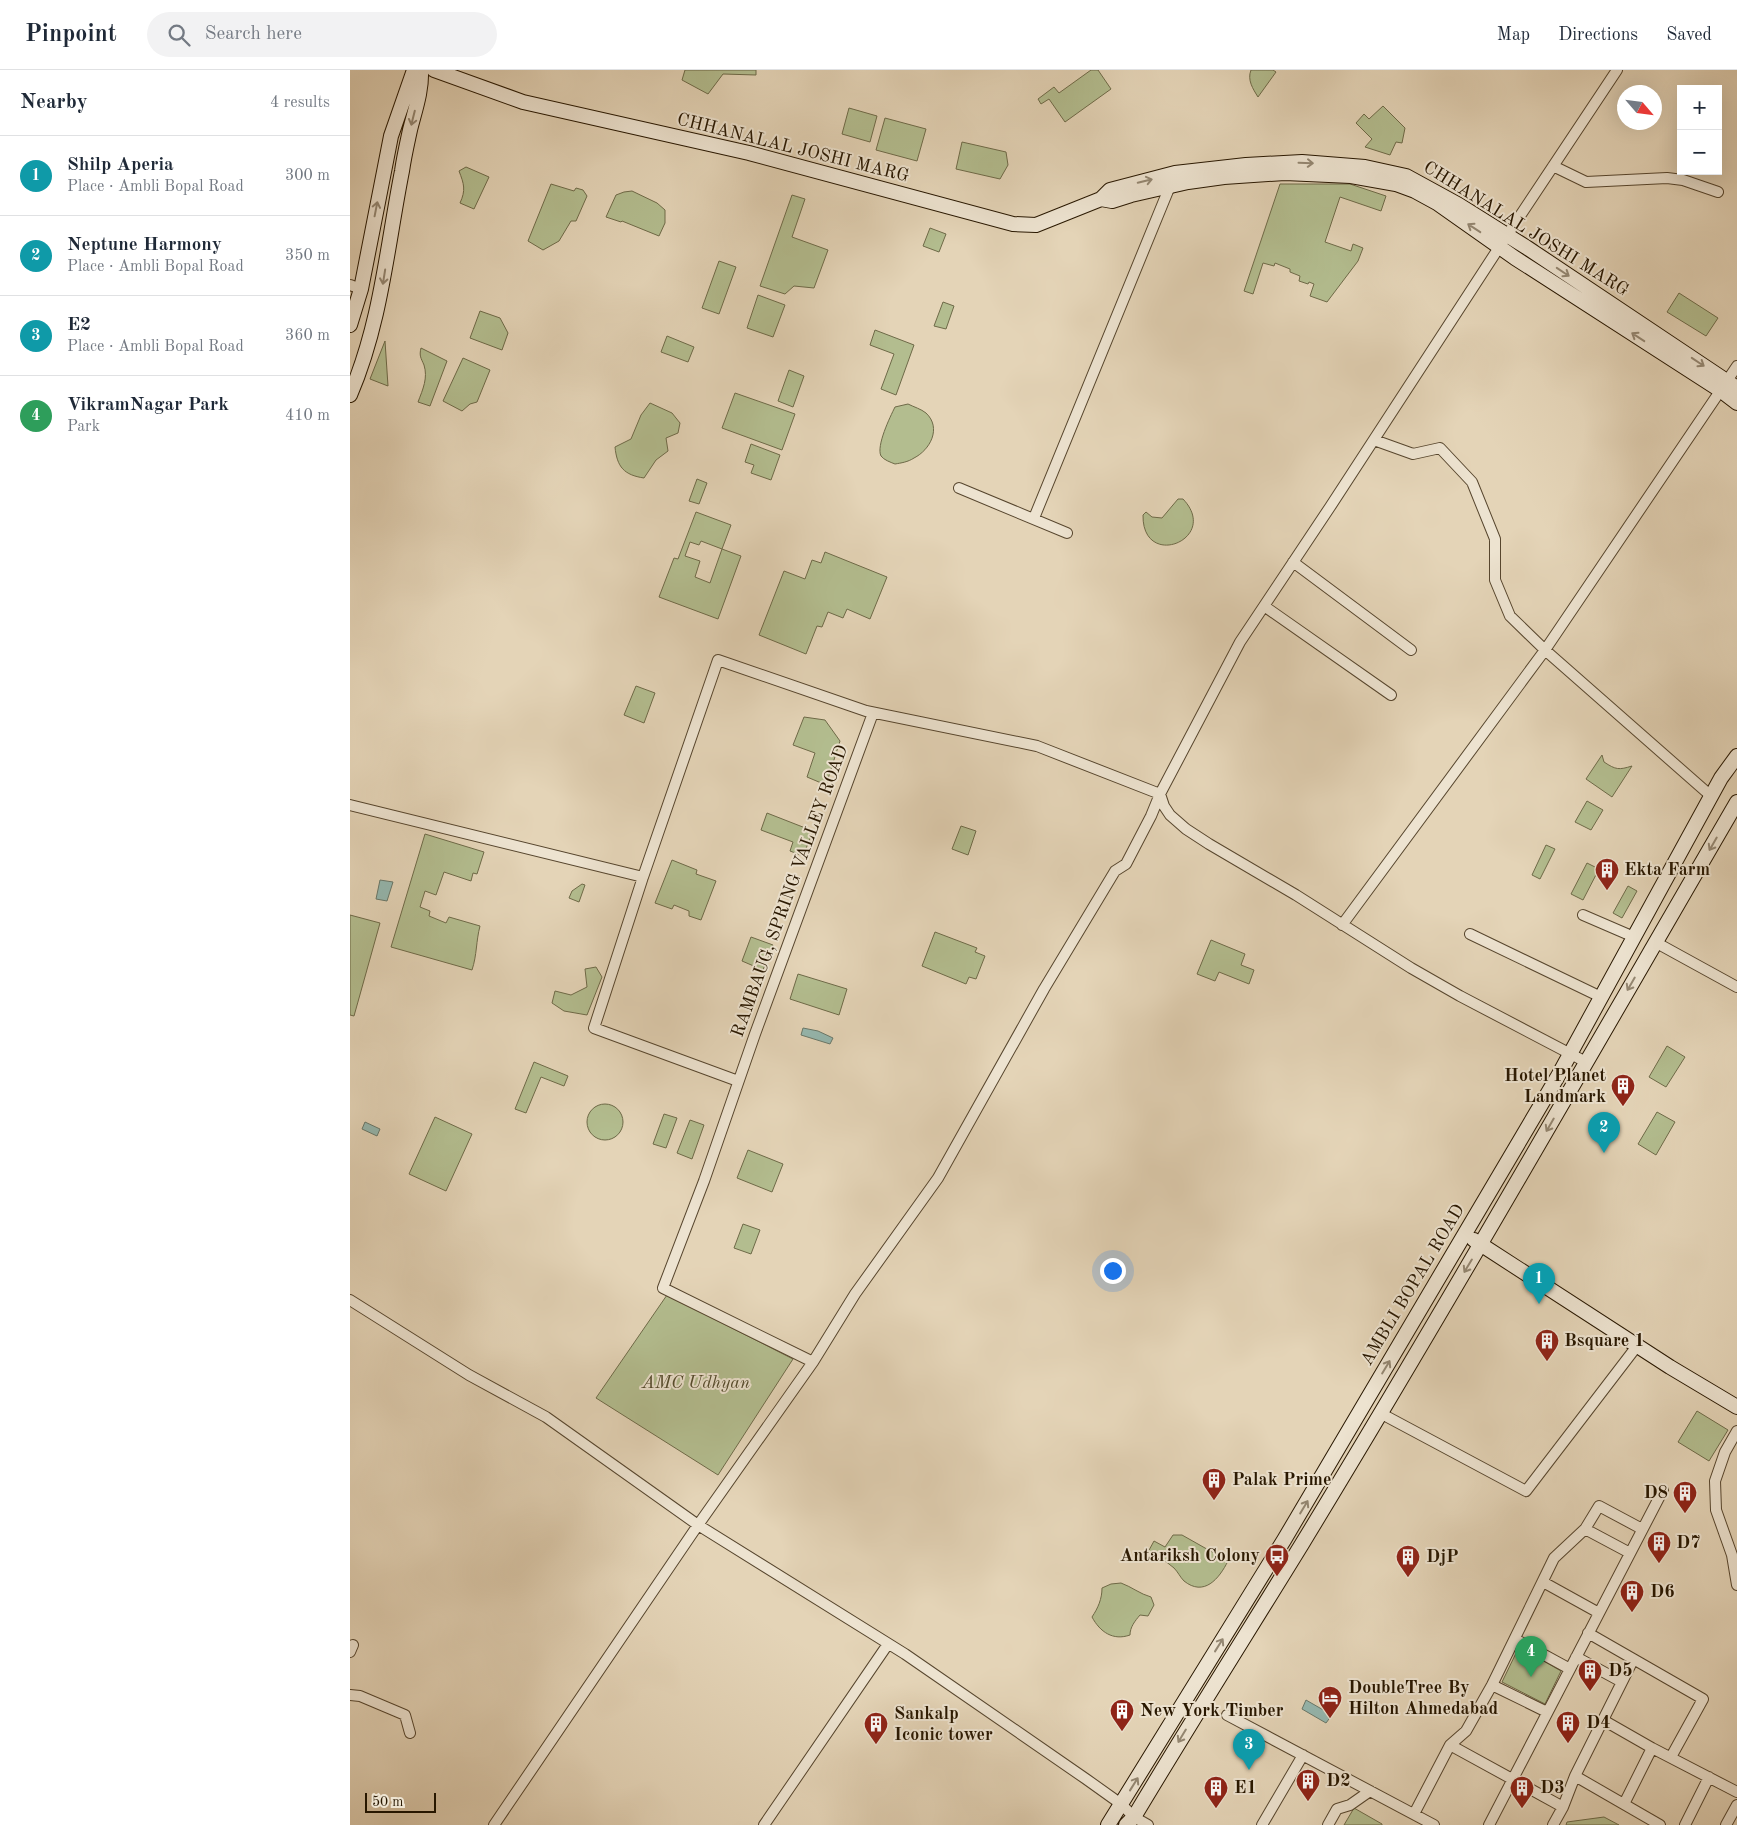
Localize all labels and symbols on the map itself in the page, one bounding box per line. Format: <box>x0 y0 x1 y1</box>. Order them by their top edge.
north arrow <box>1617 85 1662 130</box>
one-way arrow <box>408 109 417 125</box>
street label: CHHANALAL JOSHI MARG <box>675 110 911 186</box>
one-way arrow <box>1297 158 1313 167</box>
street label: CHHANALAL JOSHI MARG <box>1420 158 1632 300</box>
one-way arrow <box>1136 175 1152 185</box>
one-way arrow <box>372 202 382 218</box>
one-way arrow <box>1467 223 1481 233</box>
one-way arrow <box>1555 267 1569 277</box>
one-way arrow <box>379 269 389 285</box>
one-way arrow <box>1632 332 1646 342</box>
one-way arrow <box>1691 357 1705 367</box>
street label: RAMBAUG, SPRING VALLEY ROAD <box>729 743 851 1039</box>
one-way arrow <box>1707 836 1717 850</box>
building icon: Ekta Farm <box>1594 857 1620 891</box>
place label: Ekta Farm <box>1624 861 1710 879</box>
one-way arrow <box>1626 977 1636 992</box>
place label: Hotel Planet Landmark <box>1504 1067 1606 1106</box>
building icon: Hotel Planet Landmark <box>1610 1073 1636 1107</box>
pin: 2 <box>1588 1112 1620 1153</box>
one-way arrow <box>1544 1118 1554 1132</box>
street label: AMBLI BOPAL ROAD <box>1358 1201 1468 1369</box>
your location <box>1100 1258 1126 1284</box>
one-way arrow <box>1462 1258 1472 1272</box>
pin: 1 <box>1523 1263 1555 1304</box>
building icon: Bsquare 1 <box>1534 1328 1560 1362</box>
place label: Bsquare 1 <box>1564 1332 1645 1350</box>
one-way arrow <box>1382 1360 1392 1374</box>
park label: AMC Udhyan <box>641 1374 750 1392</box>
building icon: Palak Prime <box>1201 1467 1227 1501</box>
place label: Palak Prime <box>1232 1471 1331 1489</box>
building icon: D8 <box>1672 1480 1698 1514</box>
place label: D8 <box>1643 1484 1668 1502</box>
one-way arrow <box>1299 1500 1309 1514</box>
building icon: D7 <box>1646 1530 1672 1564</box>
place label: D7 <box>1676 1534 1701 1552</box>
bus stop icon: Antariksh Colony <box>1264 1543 1290 1577</box>
building icon: DjP <box>1395 1544 1421 1578</box>
place label: Antariksh Colony <box>1120 1547 1260 1565</box>
place label: DjP <box>1426 1548 1459 1566</box>
building icon: D6 <box>1619 1579 1645 1613</box>
place label: D6 <box>1650 1583 1675 1601</box>
pin: 4 <box>1515 1636 1547 1677</box>
one-way arrow <box>1214 1639 1224 1653</box>
building icon: D5 <box>1577 1658 1603 1692</box>
place label: D5 <box>1608 1662 1633 1680</box>
place label: DoubleTree By Hilton Ahmedabad <box>1348 1679 1498 1718</box>
hotel icon: DoubleTree By Hilton Ahmedabad <box>1317 1685 1343 1719</box>
building icon: New York Timber <box>1109 1698 1135 1732</box>
place label: New York Timber <box>1140 1702 1284 1720</box>
place label: Sankalp Iconic tower <box>894 1705 993 1744</box>
building icon: D4 <box>1555 1710 1581 1744</box>
building icon: Sankalp Iconic tower <box>863 1711 889 1745</box>
place label: D4 <box>1586 1714 1611 1732</box>
one-way arrow <box>1177 1728 1187 1742</box>
pin: 3 <box>1233 1729 1265 1770</box>
building icon: D2 <box>1295 1768 1321 1802</box>
place label: D2 <box>1326 1772 1351 1790</box>
building icon: E1 <box>1203 1775 1229 1809</box>
building icon: D3 <box>1509 1775 1535 1809</box>
one-way arrow <box>1129 1777 1139 1791</box>
place label: E1 <box>1234 1779 1257 1797</box>
place label: D3 <box>1540 1779 1565 1797</box>
scale bar <box>365 1790 436 1813</box>

